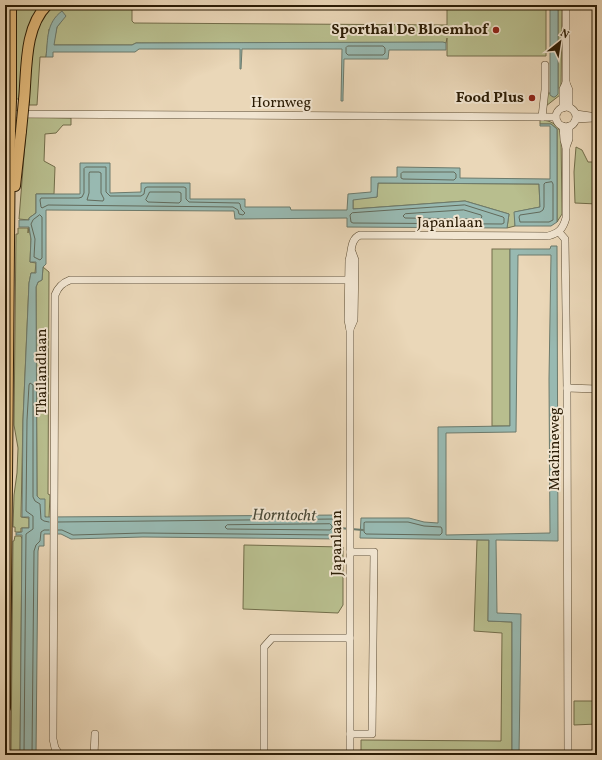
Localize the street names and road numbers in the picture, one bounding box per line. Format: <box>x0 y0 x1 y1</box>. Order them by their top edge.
street label: Hornweg <box>251 93 311 114</box>
street label: Japanlaan <box>417 213 483 234</box>
street label: Thailandlaan <box>32 328 53 416</box>
street label: Machineweg <box>545 407 566 491</box>
street label: Japanlaan <box>327 510 348 576</box>

